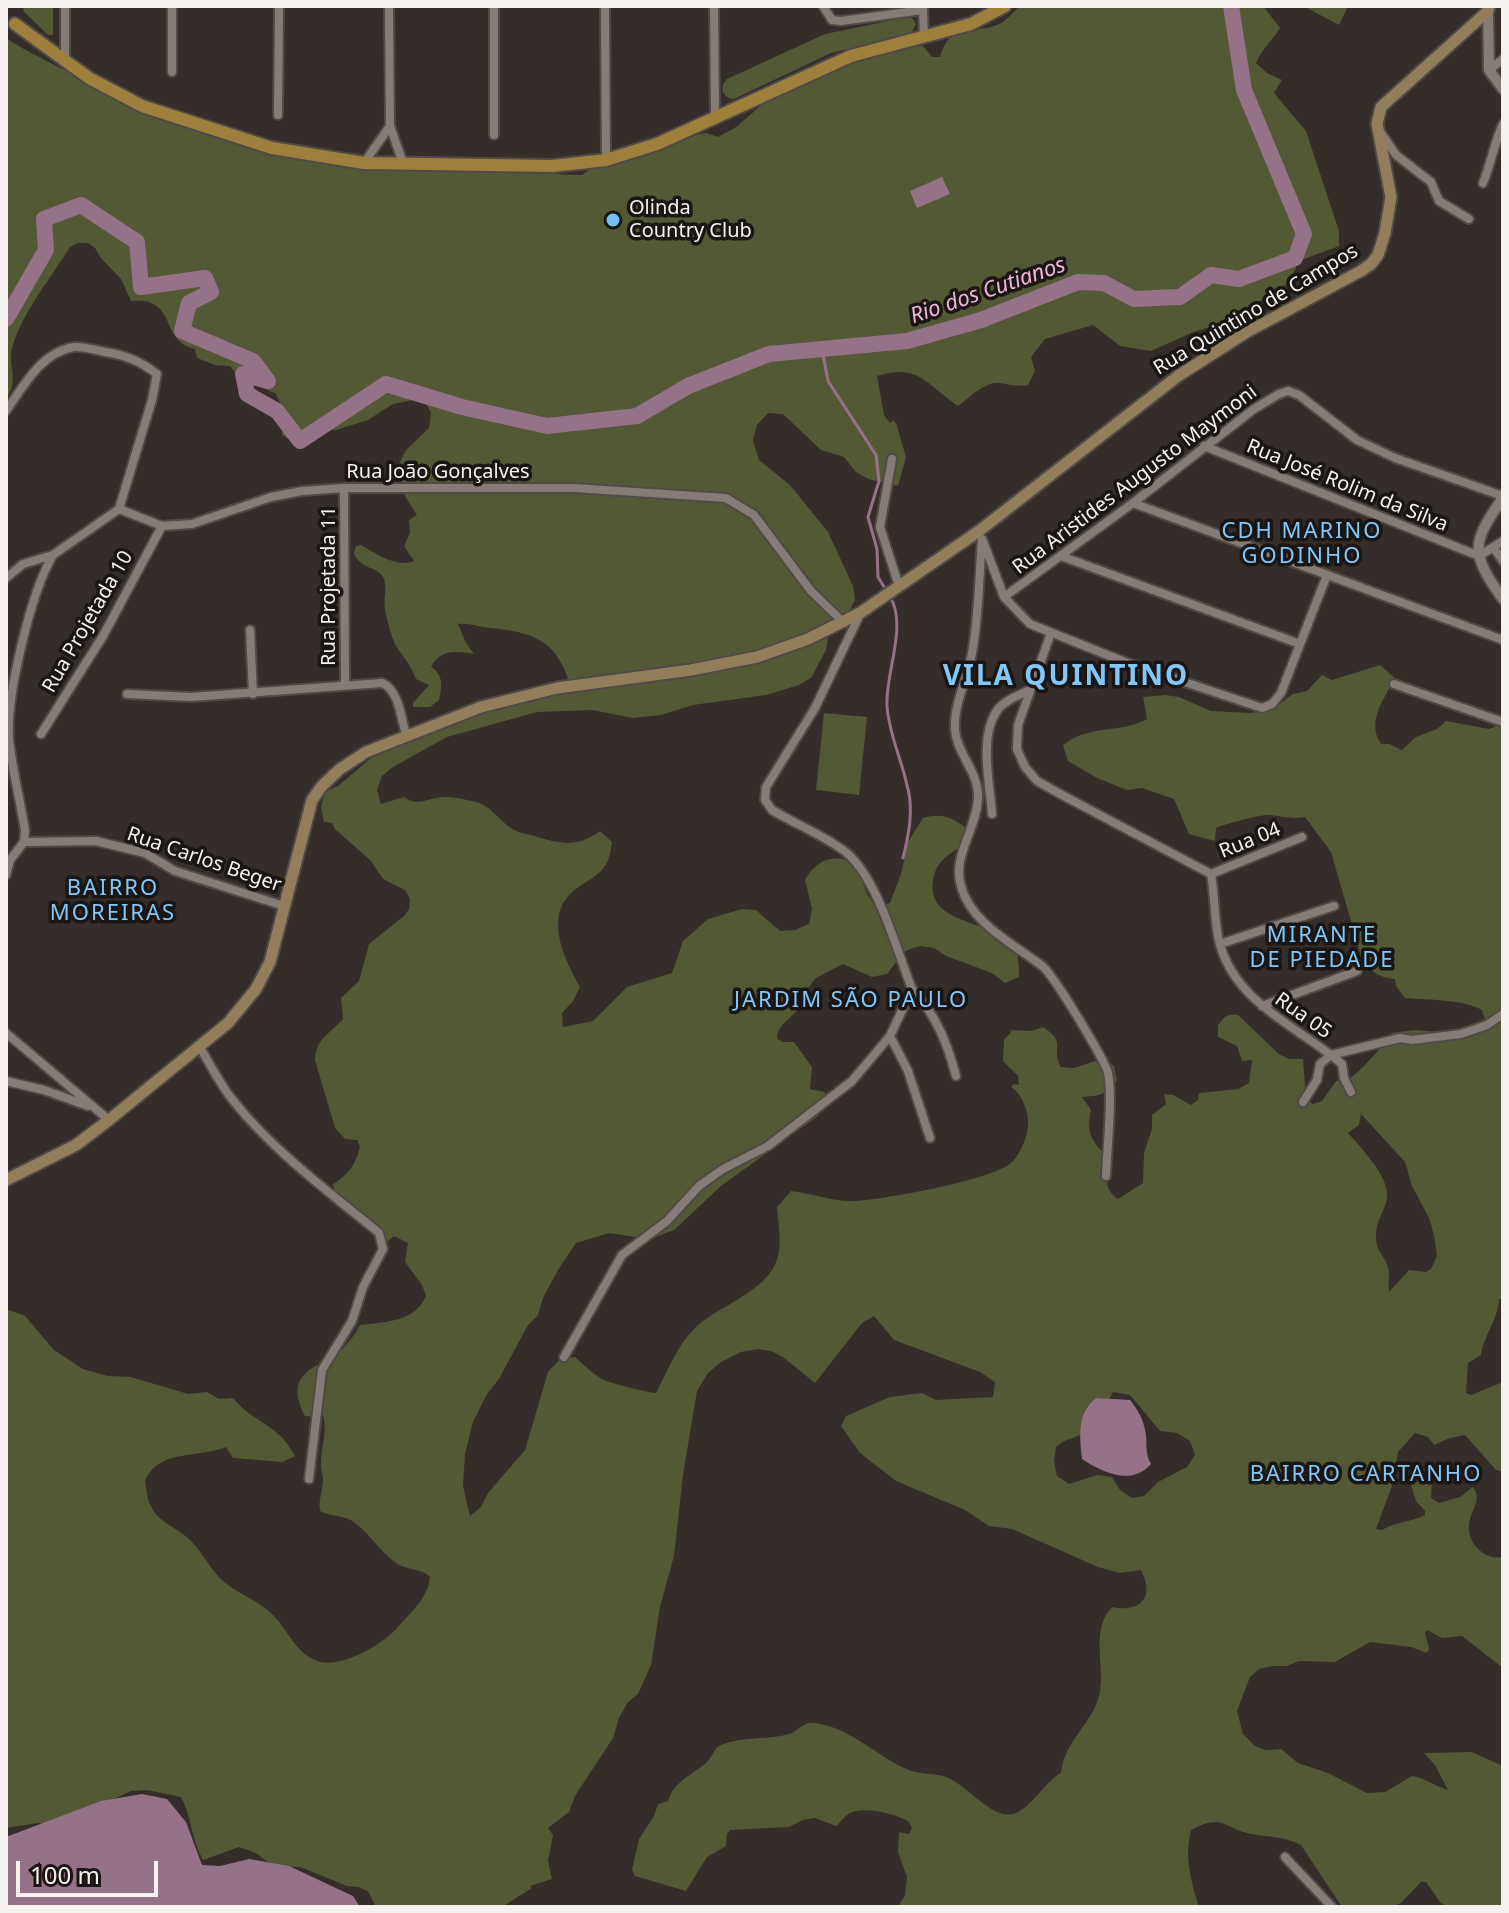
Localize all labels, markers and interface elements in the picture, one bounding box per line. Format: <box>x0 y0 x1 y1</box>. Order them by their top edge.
place label: Olinda Country Club <box>629 196 752 243</box>
marker: Olinda Country Club <box>604 211 622 229</box>
street label: Rua Quintino de Campos <box>1149 239 1363 381</box>
water label: Rio dos Cutianos <box>907 252 1069 330</box>
street label: Rua Aristides Augusto Maymoni <box>1008 380 1262 580</box>
street label: Rua José Rolim da Silva <box>1243 435 1451 537</box>
street label: Rua João Gonçalves <box>346 460 530 484</box>
street label: Rua Projetada 11 <box>317 506 341 666</box>
district label: CDH MARINO GODINHO <box>1221 519 1383 570</box>
street label: Rua Projetada 10 <box>38 547 138 697</box>
district label: VILA QUINTINO <box>943 660 1189 694</box>
street label: Rua 04 <box>1216 818 1284 864</box>
street label: Rua Carlos Beger <box>124 822 284 898</box>
district label: BAIRRO MOREIRAS <box>50 876 176 928</box>
district label: MIRANTE DE PIEDADE <box>1250 923 1394 974</box>
district label: JARDIM SÃO PAULO <box>734 988 968 1014</box>
street label: Rua 05 <box>1270 988 1336 1044</box>
district label: BAIRRO CARTANHO <box>1250 1462 1482 1488</box>
scale bar <box>20 1845 162 1895</box>
text: 100 m <box>30 1858 100 1891</box>

